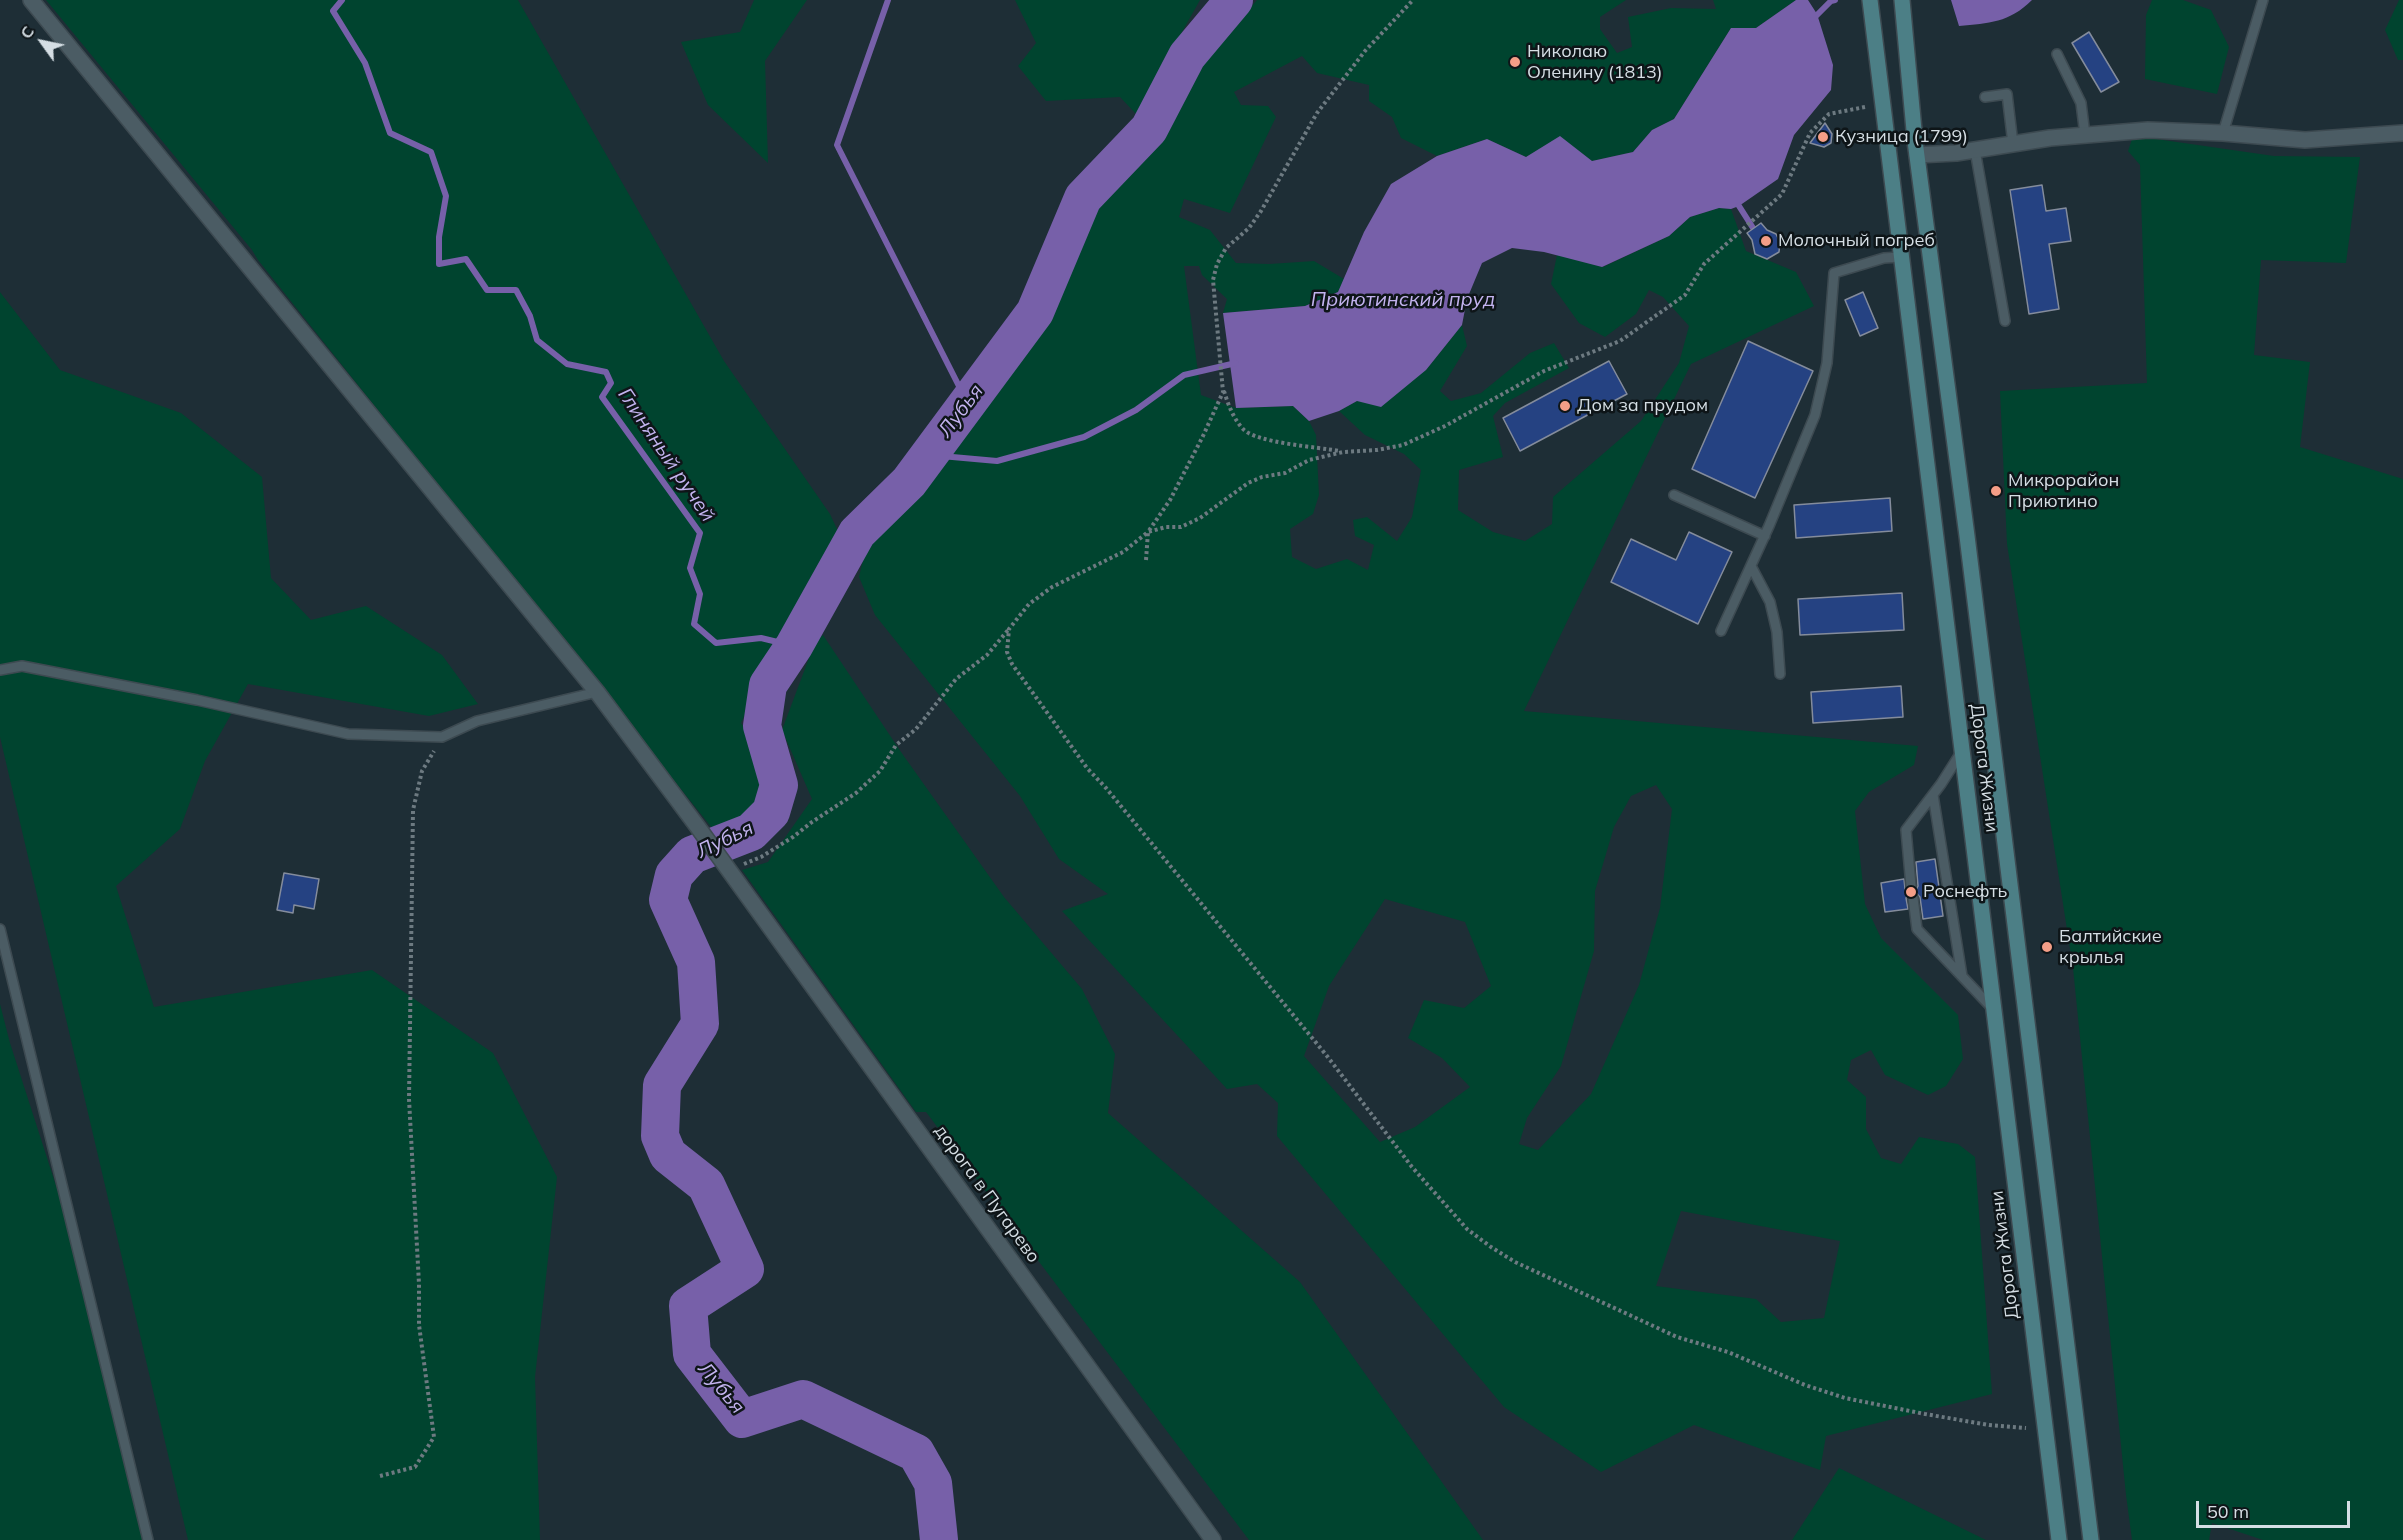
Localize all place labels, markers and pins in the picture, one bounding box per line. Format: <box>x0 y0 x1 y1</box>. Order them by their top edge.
place label: Николаю Оленину (1813) <box>1527 41 1663 84</box>
marker: Николаю Оленину (1813) <box>1508 55 1522 69</box>
place label: Кузница (1799) <box>1835 126 1968 148</box>
marker: Кузница (1799) <box>1816 130 1830 144</box>
place label: Молочный погреб <box>1778 230 1935 252</box>
marker: Молочный погреб <box>1759 234 1773 248</box>
place label: Дом за прудом <box>1577 395 1708 417</box>
marker: Дом за прудом <box>1558 399 1572 413</box>
place label: Микрорайон Приютино <box>2008 470 2119 512</box>
marker: Микрорайон Приютино <box>1989 484 2003 498</box>
place label: Роснефть <box>1923 881 2007 903</box>
marker: Роснефть <box>1904 885 1918 899</box>
place label: Балтийские крылья <box>2059 926 2162 968</box>
marker: Балтийские крылья <box>2040 940 2054 954</box>

